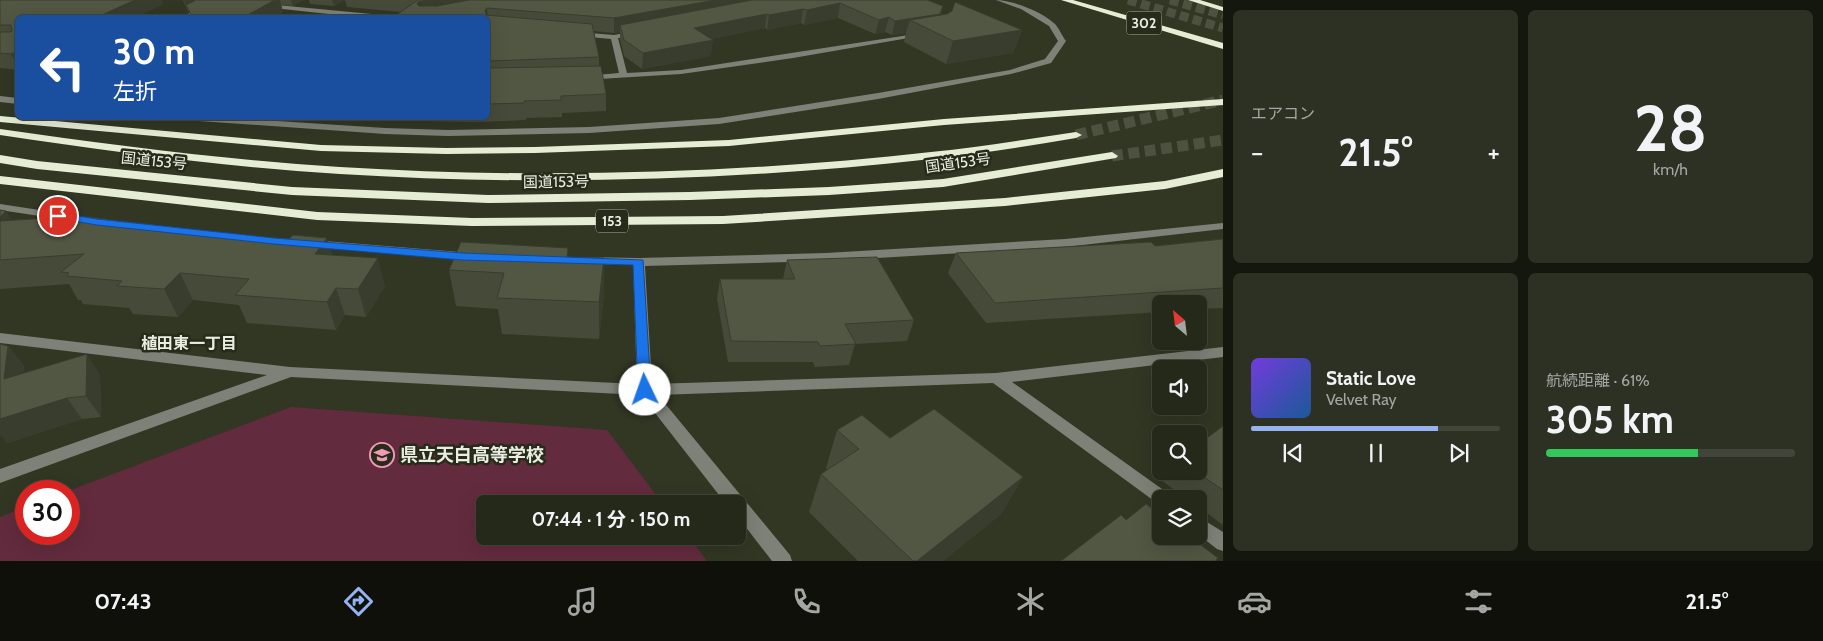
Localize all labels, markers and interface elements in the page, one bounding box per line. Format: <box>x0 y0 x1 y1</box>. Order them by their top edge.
road number: 302 <box>1126 12 1162 34</box>
text: 30 m <box>113 30 195 73</box>
icon: left <box>30 35 95 100</box>
text: 左折 <box>113 78 157 105</box>
text: 28 <box>1634 88 1707 167</box>
text: エアコン <box>1251 104 1315 123</box>
text: 21.5° <box>1339 129 1412 176</box>
text: − <box>1251 135 1263 169</box>
text: + <box>1488 135 1500 169</box>
street label: 国道153号 <box>120 149 188 173</box>
street label: 国道153号 <box>924 149 992 177</box>
text: km/h <box>1653 160 1688 179</box>
street label: 国道153号 <box>523 172 589 192</box>
pin <box>37 195 79 237</box>
icon: arrive <box>44 202 72 230</box>
road number: 153 <box>596 210 628 232</box>
north arrow <box>1152 295 1208 350</box>
map controls <box>1152 295 1207 545</box>
district label: 植田東一丁目 <box>141 334 237 353</box>
button: sound <box>1152 360 1207 415</box>
position arrow <box>618 363 670 415</box>
text: Static Love <box>1326 367 1416 390</box>
text: 航続距離 · 61% <box>1546 371 1650 390</box>
text: Velvet Ray <box>1326 390 1397 409</box>
text: 305 km <box>1546 396 1674 443</box>
button: search <box>1152 425 1207 480</box>
icon: previous <box>1279 439 1307 467</box>
icon: pause <box>1362 439 1390 467</box>
icon: next <box>1445 439 1473 467</box>
school or university icon: 県立天白高等学校 <box>369 442 395 468</box>
place label: 県立天白高等学校 <box>400 444 544 466</box>
speed limit sign: 30 <box>15 480 80 545</box>
button: layers <box>1152 490 1207 545</box>
text: 07:44 · 1 分 · 150 m <box>532 508 690 531</box>
icon: directions <box>341 584 376 619</box>
icon: music <box>565 584 600 619</box>
icon: phone <box>789 584 824 619</box>
icon: climate <box>1013 584 1048 619</box>
icon: car <box>1237 584 1272 619</box>
icon: filters <box>1461 584 1496 619</box>
text: 07:43 <box>95 588 152 615</box>
text: 21.5° <box>1686 588 1728 615</box>

